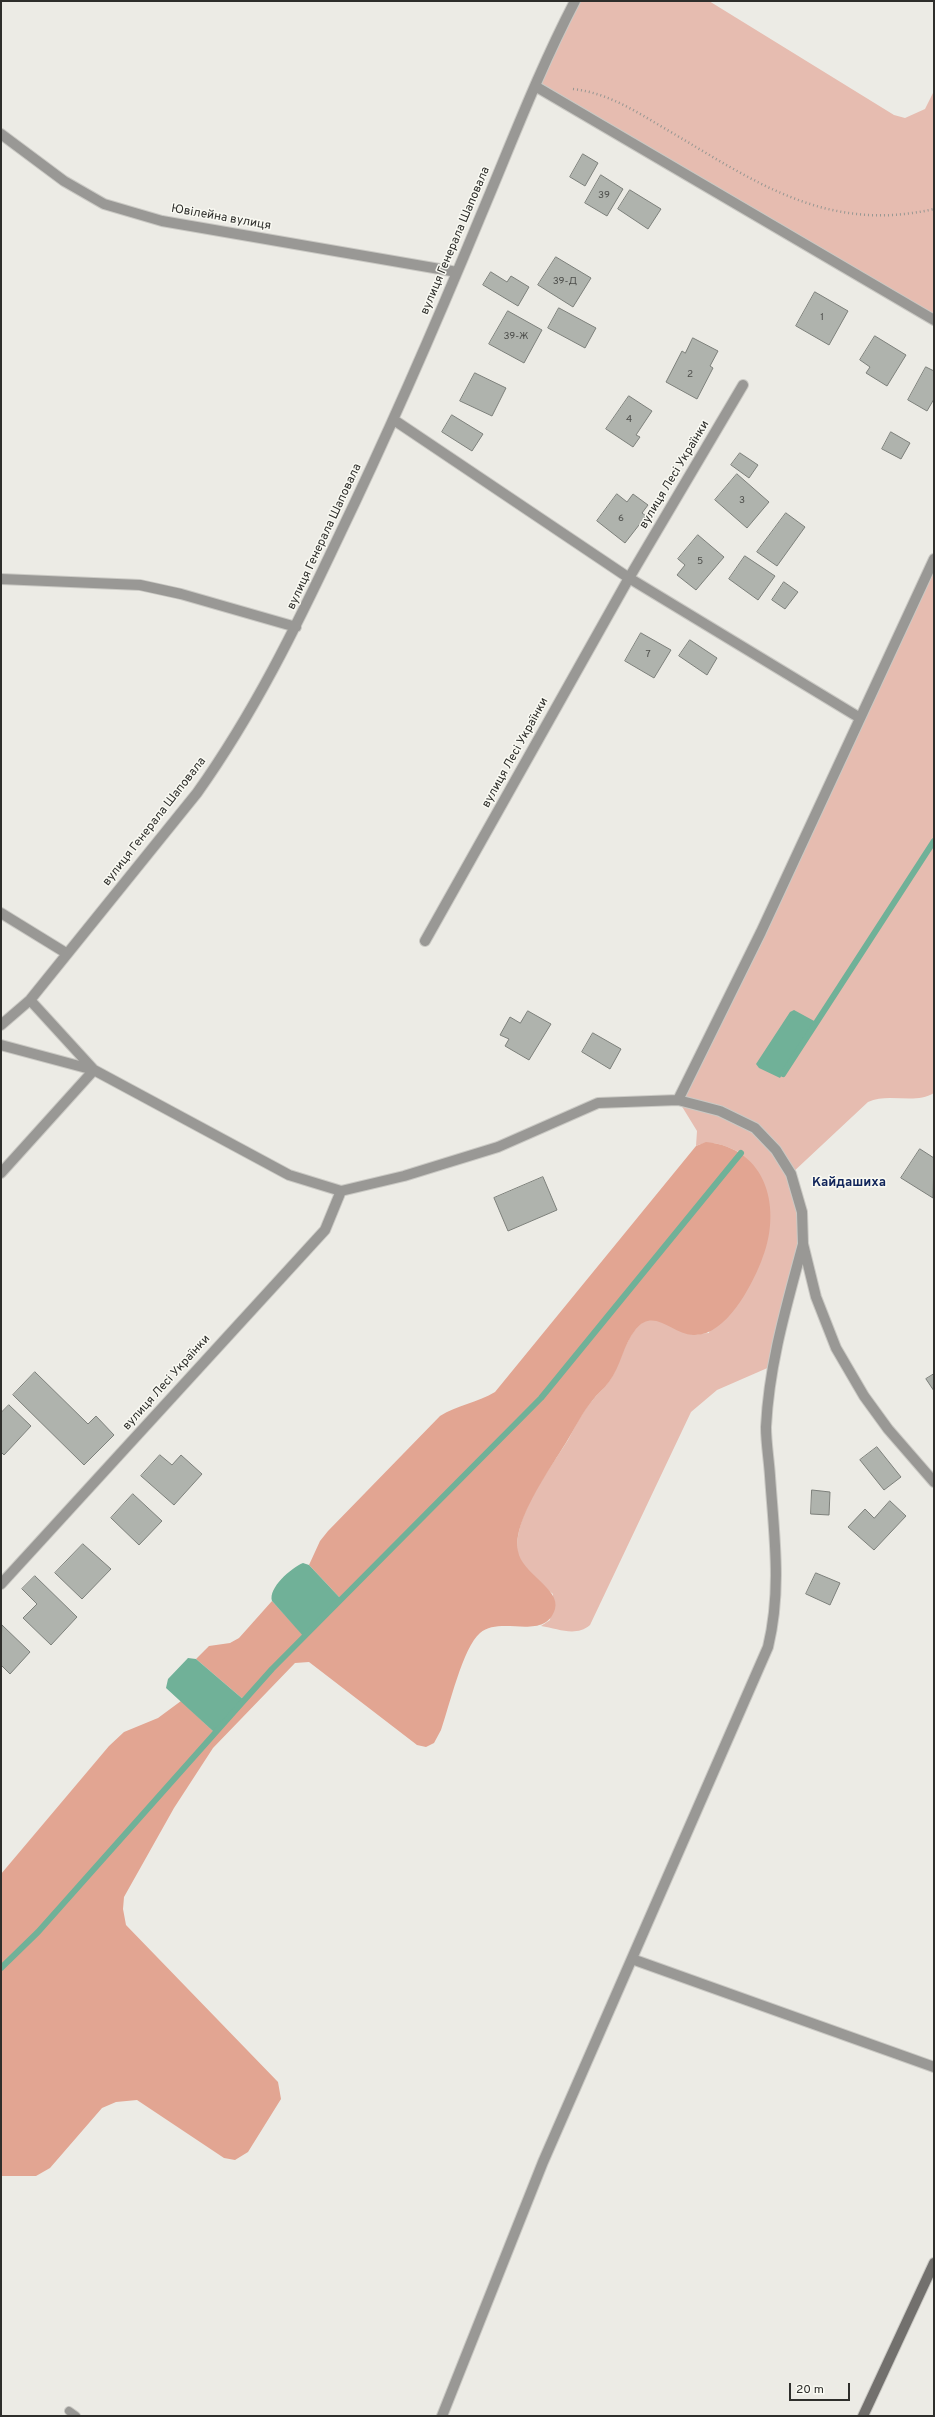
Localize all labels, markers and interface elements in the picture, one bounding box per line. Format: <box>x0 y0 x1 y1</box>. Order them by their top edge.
street label: вулиця Генерала Шаповала <box>418 165 494 317</box>
house number: 39 <box>598 190 610 202</box>
street label: Ювілейна вулиця <box>170 202 272 234</box>
house number: 39-Д <box>553 276 577 288</box>
house number: 1 <box>820 312 824 324</box>
house number: 39-Ж <box>504 331 528 343</box>
house number: 2 <box>687 369 693 381</box>
house number: 4 <box>626 414 632 426</box>
street label: вулиця Лесі Українки <box>637 418 713 532</box>
street label: вулиця Генерала Шаповала <box>285 462 365 612</box>
house number: 3 <box>739 495 745 507</box>
house number: 6 <box>618 513 624 525</box>
house number: 5 <box>697 556 703 568</box>
house number: 7 <box>645 649 651 661</box>
street label: вулиця Лесі Українки <box>480 695 552 811</box>
street label: вулиця Генерала Шаповала <box>100 755 210 889</box>
district label: Кайдашиха <box>812 1175 886 1191</box>
street label: вулиця Лесі Українки <box>120 1332 214 1434</box>
scale bar <box>791 2375 852 2401</box>
text: 20 m <box>796 2382 824 2398</box>

